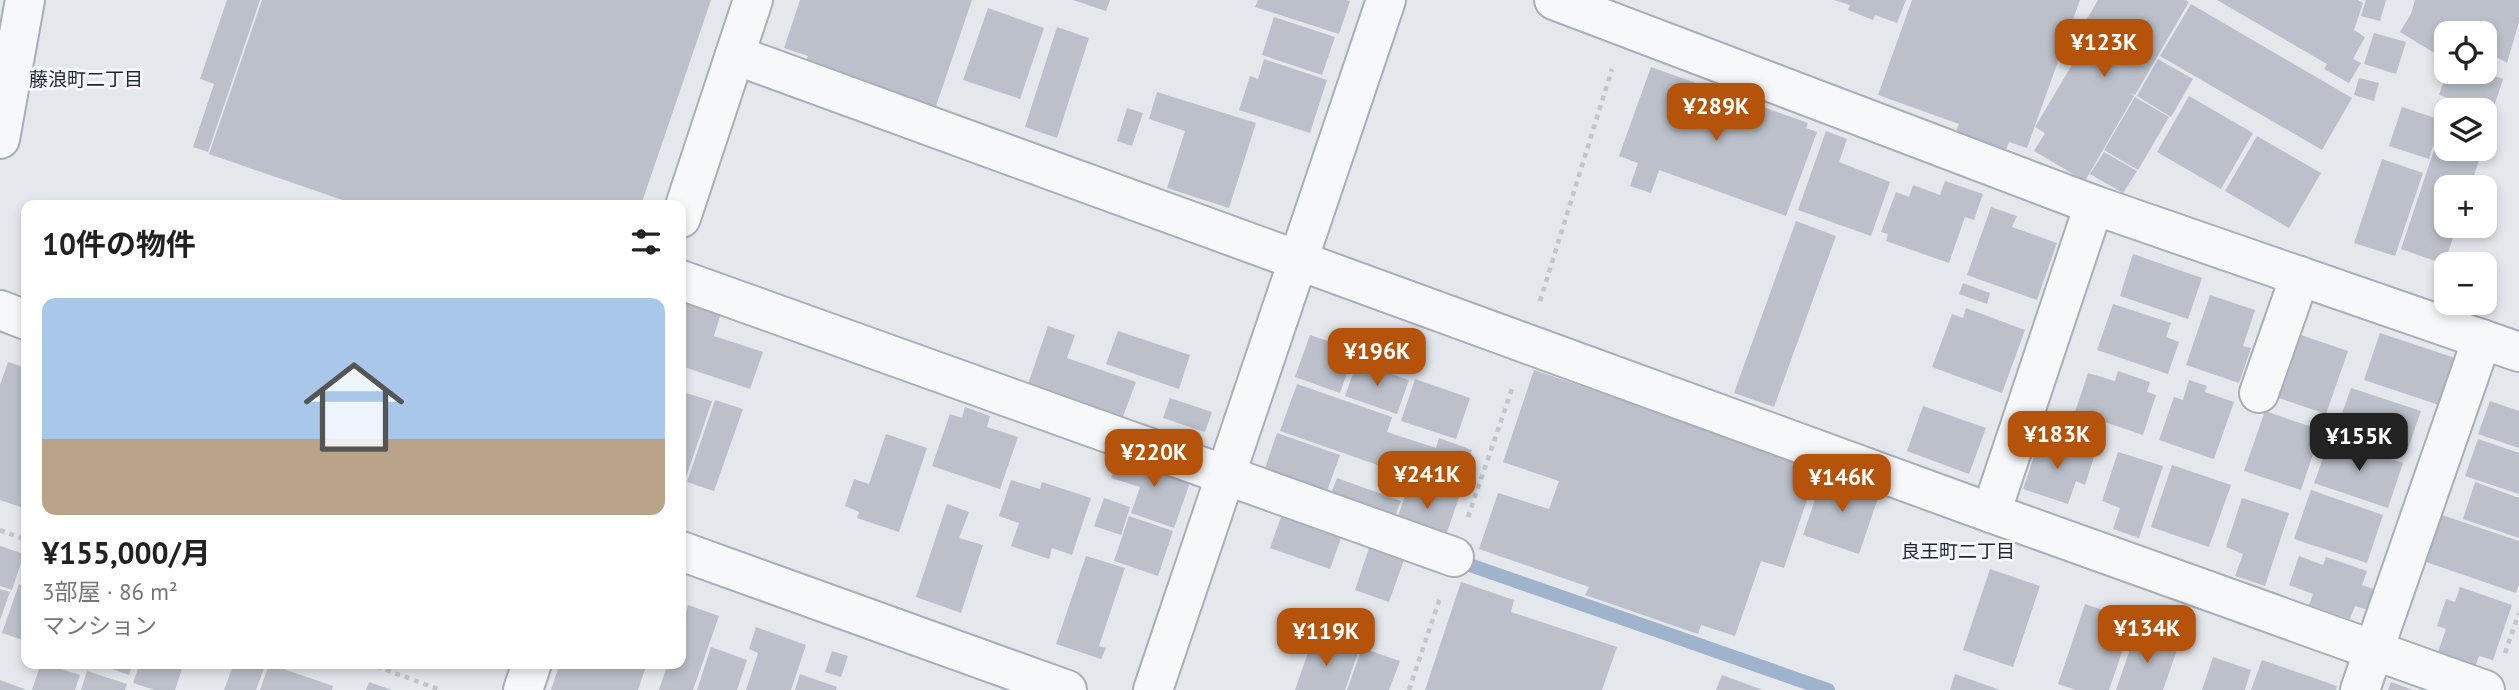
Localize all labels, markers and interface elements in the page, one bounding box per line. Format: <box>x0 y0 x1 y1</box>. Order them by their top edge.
pin: ¥123K <box>2055 20 2153 79</box>
map controls <box>2434 21 2497 315</box>
button: locate <box>2434 21 2497 84</box>
text: ¥123K <box>2071 27 2137 56</box>
district label: 藤浪町二丁目 <box>29 67 143 91</box>
pin: ¥289K <box>1667 83 1765 143</box>
text: ¥289K <box>1683 91 1749 120</box>
button: layers <box>2434 98 2497 161</box>
button: + <box>2434 175 2497 238</box>
icon: filters <box>627 223 665 261</box>
text: 10件の物件 <box>42 224 196 263</box>
button: − <box>2434 252 2497 315</box>
pin: ¥196K <box>1328 328 1426 388</box>
text: ¥196K <box>1344 336 1410 365</box>
icon: home <box>291 344 417 470</box>
pin: ¥183K <box>2008 412 2106 471</box>
pin: ¥155K <box>2310 414 2408 473</box>
text: ¥183K <box>2024 419 2090 448</box>
text: ¥155K <box>2326 421 2392 450</box>
pin: ¥220K <box>1105 430 1203 489</box>
text: ¥220K <box>1121 437 1187 466</box>
pin: ¥241K <box>1378 452 1476 511</box>
pin: ¥146K <box>1793 454 1891 514</box>
text: ¥241K <box>1394 459 1460 488</box>
text: ¥146K <box>1809 462 1875 491</box>
text: ¥155,000/月 <box>42 533 211 572</box>
district label: 良王町二丁目 <box>1901 539 2015 563</box>
text: 3部屋 · 86 m² <box>42 577 178 606</box>
pin: ¥134K <box>2098 606 2196 665</box>
pin: ¥119K <box>1277 608 1375 668</box>
text: マンション <box>42 611 157 640</box>
text: ¥134K <box>2114 613 2180 642</box>
text: ¥119K <box>1293 616 1359 645</box>

